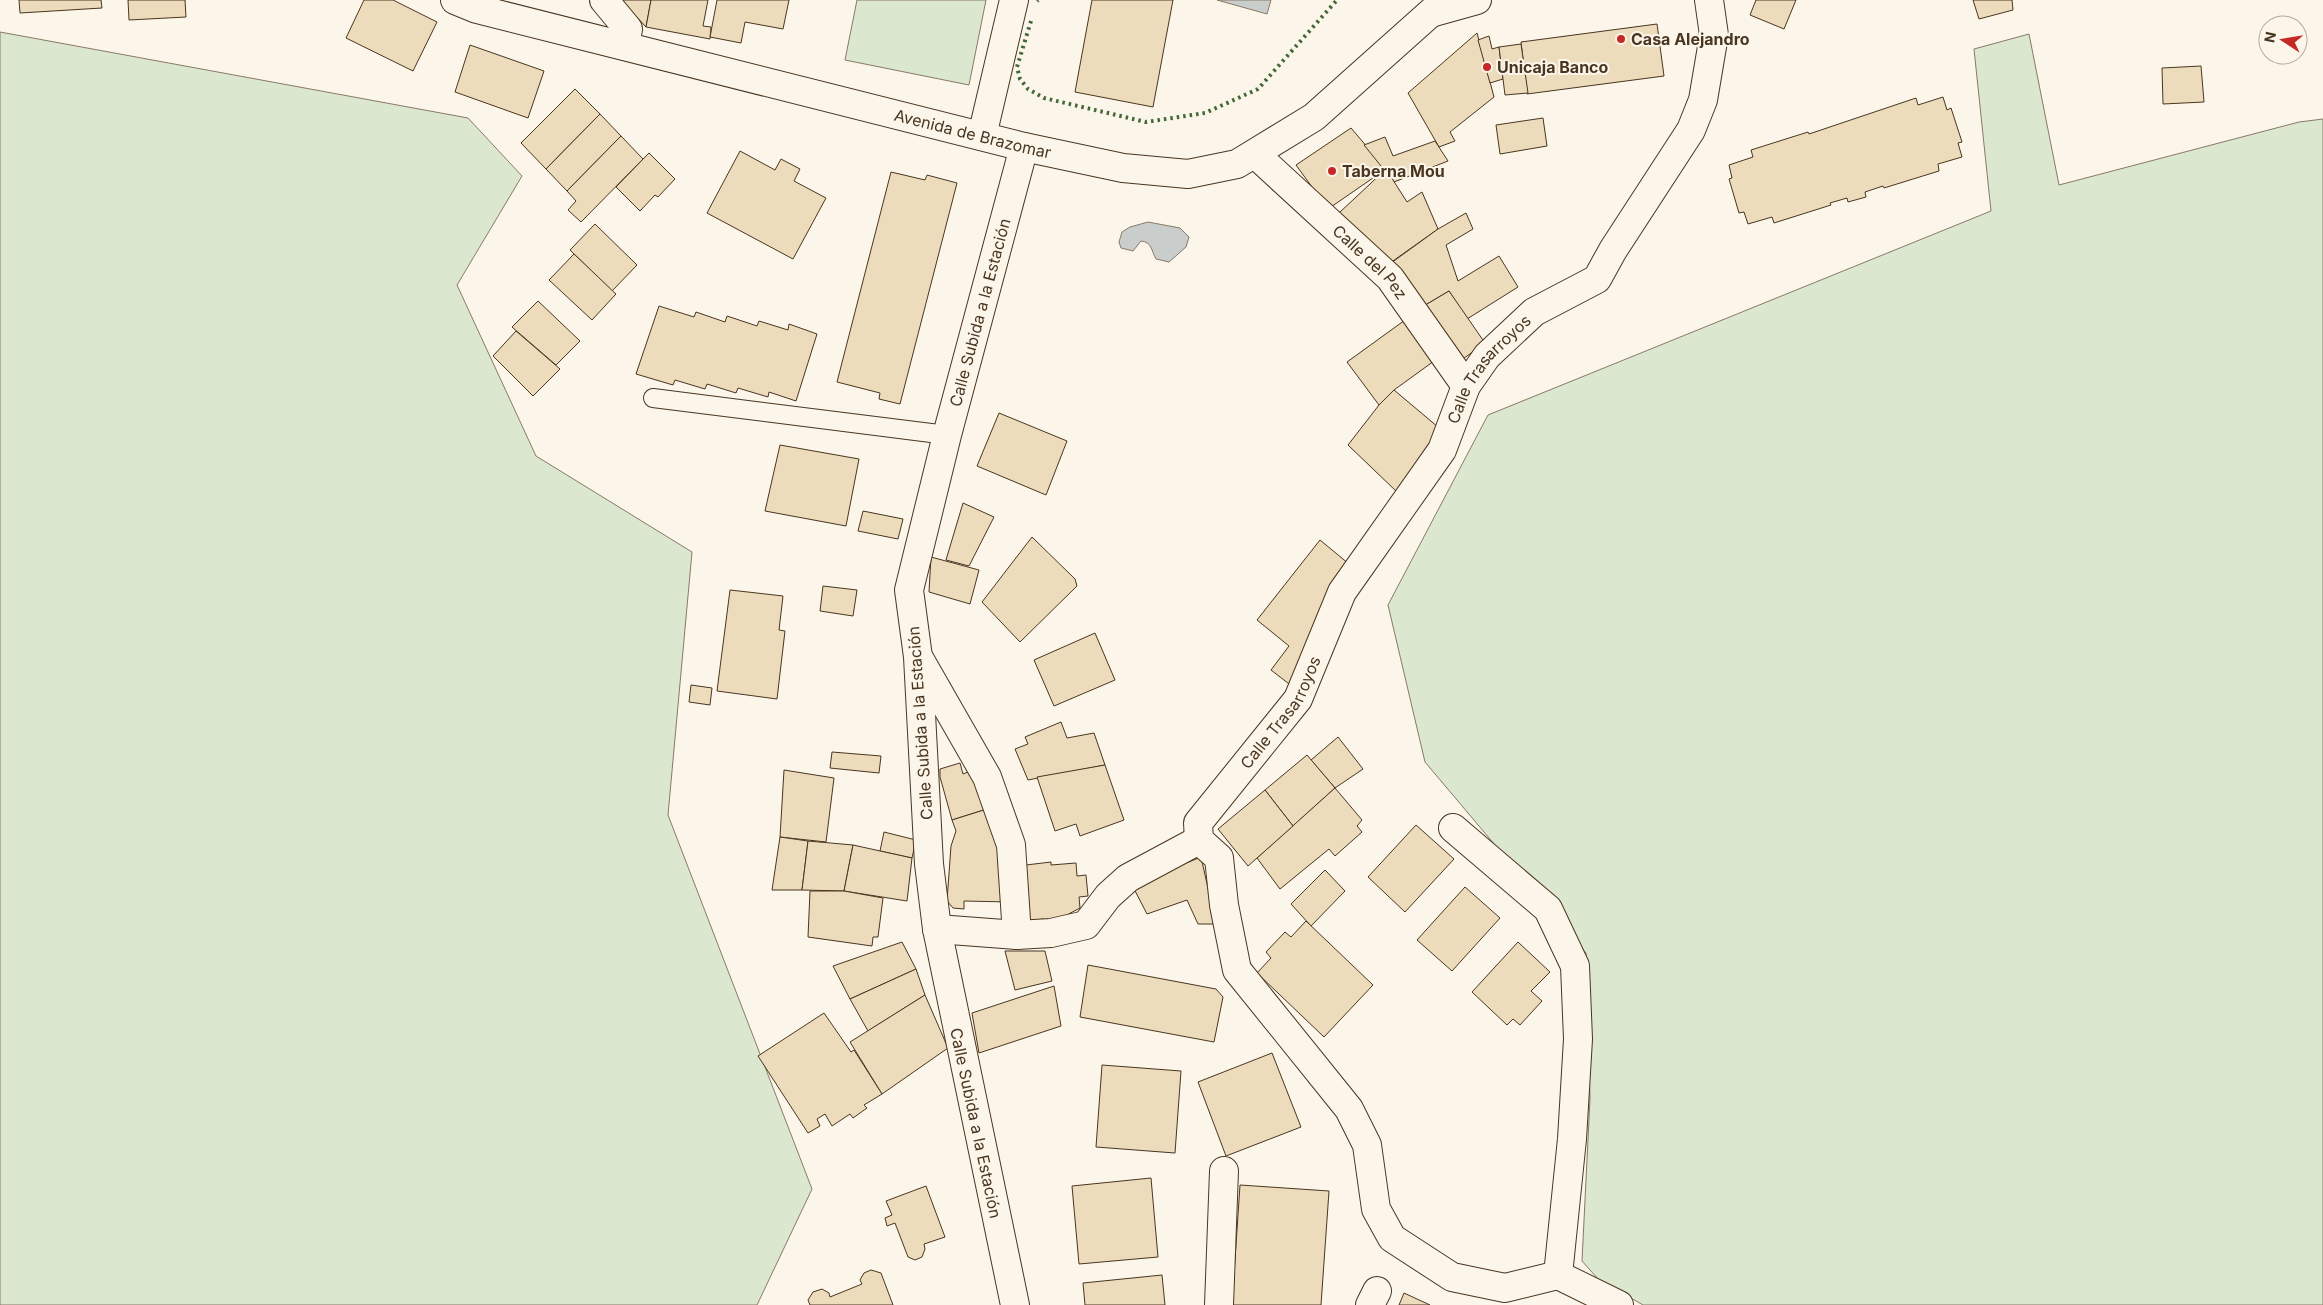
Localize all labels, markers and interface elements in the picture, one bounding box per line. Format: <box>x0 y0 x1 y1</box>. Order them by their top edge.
north arrow <box>2258 15 2308 65</box>
place label: Casa Alejandro <box>1631 29 1750 49</box>
text: N <box>2260 30 2279 44</box>
marker: Casa Alejandro <box>1615 33 1627 45</box>
place label: Unicaja Banco <box>1497 57 1609 77</box>
marker: Unicaja Banco <box>1481 61 1493 73</box>
street label: Avenida de Brazomar <box>892 105 1053 162</box>
place label: Taberna Mou <box>1342 161 1445 181</box>
marker: Taberna Mou <box>1326 165 1338 177</box>
street label: Calle Subida a la Estación <box>945 216 1015 409</box>
street label: Calle del Pez <box>1329 220 1412 303</box>
street label: Calle Trasarroyos <box>1443 310 1535 426</box>
street label: Calle Subida a la Estación <box>903 625 937 821</box>
street label: Calle Trasarroyos <box>1236 653 1325 773</box>
street label: Calle Subida a la Estación <box>946 1026 1006 1220</box>

